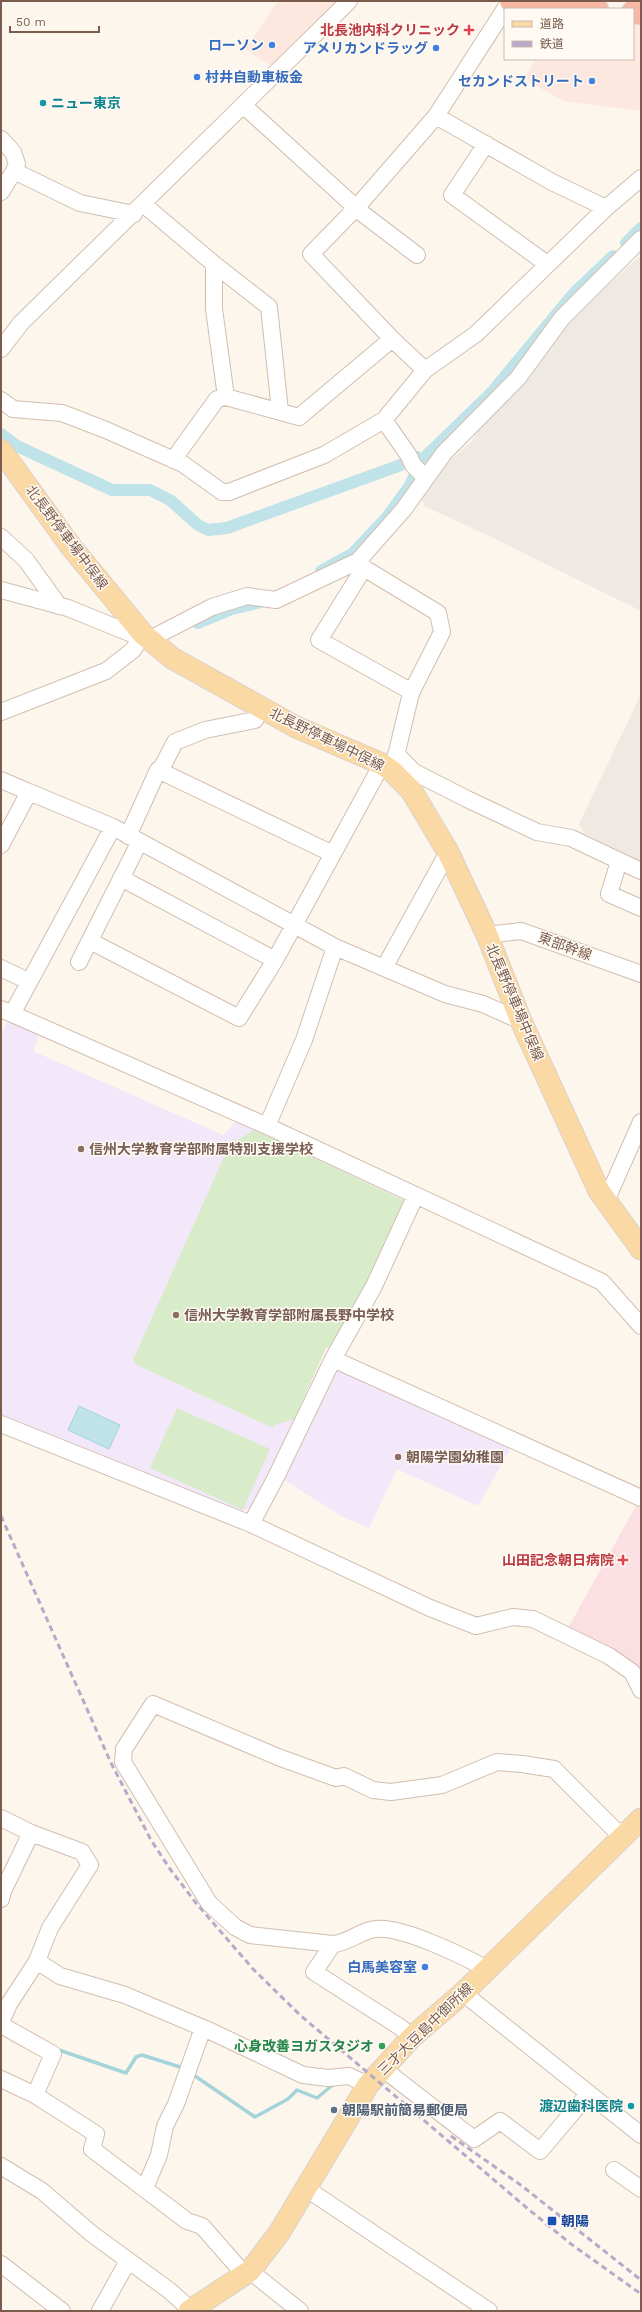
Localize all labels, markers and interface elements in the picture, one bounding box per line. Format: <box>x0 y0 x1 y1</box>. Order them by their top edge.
scale bar <box>10 8 99 34</box>
legend <box>504 8 634 60</box>
text: 50 m <box>16 15 46 29</box>
text: 道路 <box>540 17 564 31</box>
place label: 北長池内科クリニック <box>320 22 460 38</box>
marker: 北長池内科クリニック <box>463 24 475 36</box>
place label: ローソン <box>208 37 264 53</box>
text: 鉄道 <box>540 37 564 51</box>
marker: ローソン <box>267 40 277 50</box>
place label: アメリカンドラッグ <box>303 40 428 56</box>
marker: アメリカンドラッグ <box>431 43 441 53</box>
place label: 村井自動車板金 <box>205 69 303 85</box>
marker: 村井自動車板金 <box>192 72 202 82</box>
place label: セカンドストリート <box>458 73 584 89</box>
marker: セカンドストリート <box>587 76 597 86</box>
place label: ニュー東京 <box>51 95 121 111</box>
marker: ニュー東京 <box>38 98 48 108</box>
street label: 北長野停車場中俣線 <box>23 482 111 592</box>
street label: 北長野停車場中俣線 <box>267 704 387 774</box>
street label: 東部幹線 <box>536 929 594 963</box>
street label: 北長野停車場中俣線 <box>483 941 547 1063</box>
place label: 信州大学教育学部附属特別支援学校 <box>89 1141 313 1157</box>
marker: 信州大学教育学部附属特別支援学校 <box>76 1144 86 1154</box>
place label: 信州大学教育学部附属長野中学校 <box>184 1307 394 1323</box>
marker: 信州大学教育学部附属長野中学校 <box>171 1310 181 1320</box>
place label: 朝陽学園幼稚園 <box>406 1449 504 1465</box>
marker: 朝陽学園幼稚園 <box>393 1452 403 1462</box>
place label: 山田記念朝日病院 <box>502 1552 614 1568</box>
marker: 山田記念朝日病院 <box>617 1554 629 1566</box>
place label: 白馬美容室 <box>347 1959 417 1975</box>
marker: 白馬美容室 <box>420 1962 430 1972</box>
street label: 三才大豆島中御所線 <box>374 1979 476 2079</box>
place label: 心身改善ヨガスタジオ <box>234 2038 374 2054</box>
marker: 心身改善ヨガスタジオ <box>377 2041 387 2051</box>
place label: 渡辺歯科医院 <box>539 2098 623 2114</box>
marker: 渡辺歯科医院 <box>626 2101 636 2111</box>
place label: 朝陽駅前簡易郵便局 <box>342 2102 468 2118</box>
marker: 朝陽駅前簡易郵便局 <box>329 2105 339 2115</box>
place label: 朝陽 <box>561 2213 589 2229</box>
marker: 朝陽 <box>546 2215 558 2227</box>

